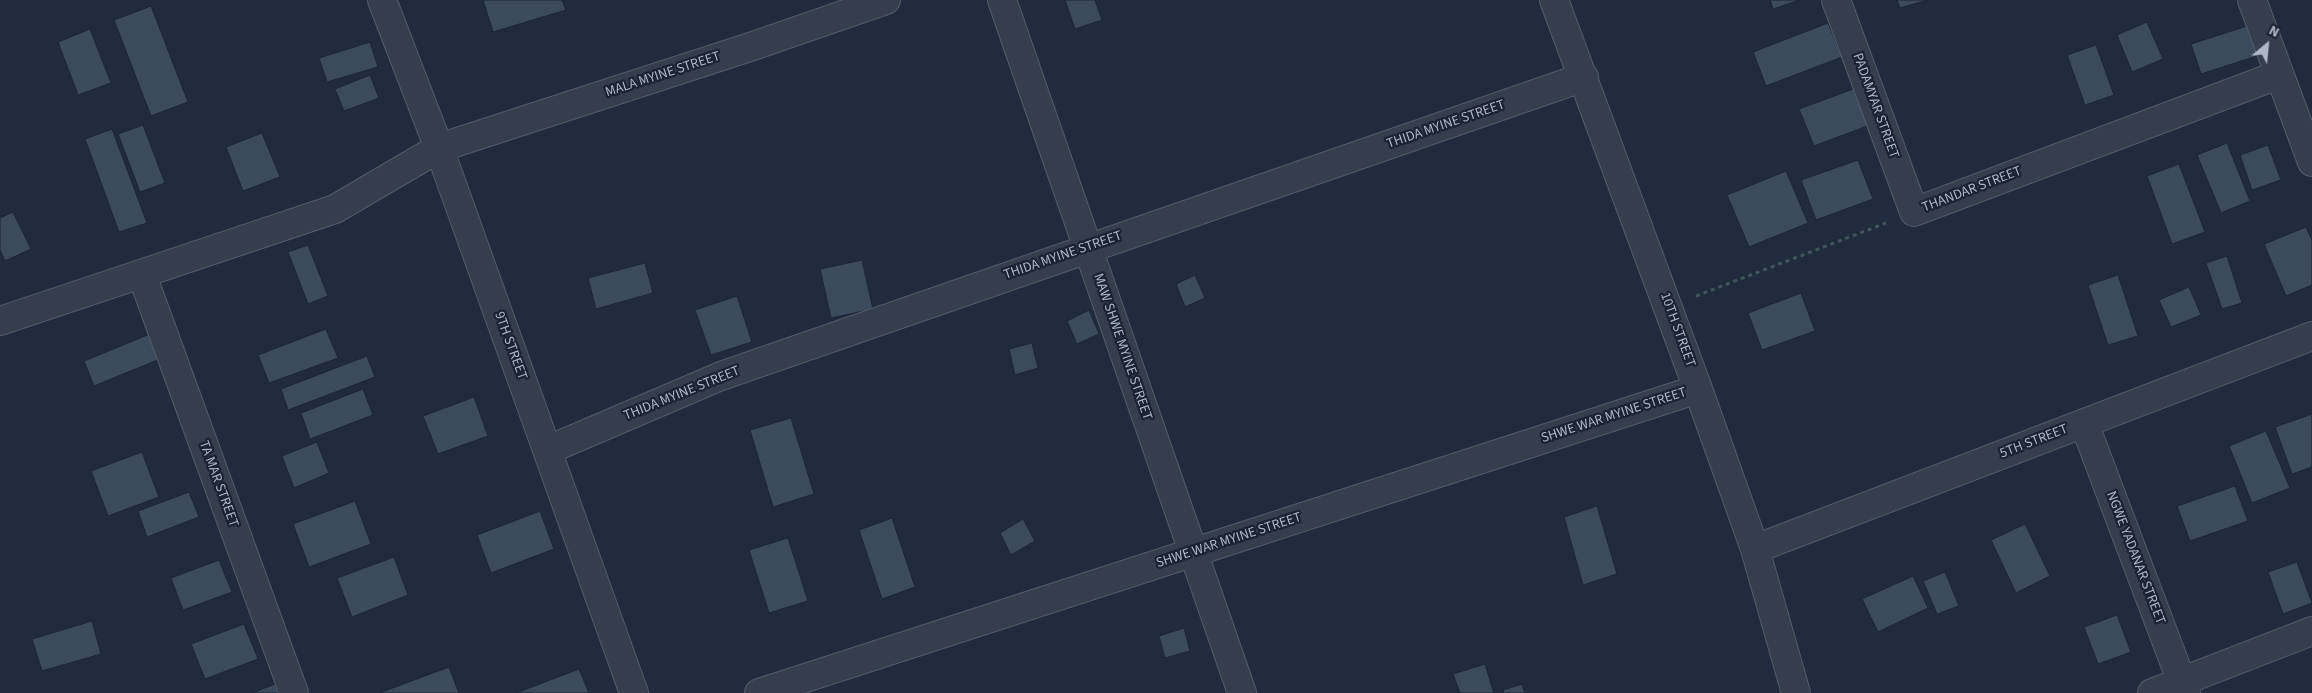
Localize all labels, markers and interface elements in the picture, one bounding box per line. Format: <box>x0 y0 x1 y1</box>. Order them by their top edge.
north arrow <box>2242 20 2292 70</box>
text: N <box>2265 21 2283 43</box>
street label: MALA MYINE STREET <box>603 49 723 101</box>
street label: PADAMYAR STREET <box>1848 51 1902 161</box>
street label: THIDA MYINE STREET <box>1385 97 1507 153</box>
street label: THANDAR STREET <box>1920 163 2024 217</box>
street label: THIDA MYINE STREET <box>1002 228 1124 284</box>
street label: MAW SHWE MYINE STREET <box>1089 271 1155 423</box>
street label: 10TH STREET <box>1656 290 1698 370</box>
street label: 9TH STREET <box>490 310 530 382</box>
street label: THIDA MYINE STREET <box>621 363 743 425</box>
street label: SHWE WAR MYINE STREET <box>1539 385 1689 447</box>
street label: 5TH STREET <box>1998 421 2070 463</box>
street label: TA MAR STREET <box>195 438 241 530</box>
street label: NGWE YADANAR STREET <box>2102 489 2168 627</box>
street label: SHWE WAR MYINE STREET <box>1154 510 1304 572</box>

